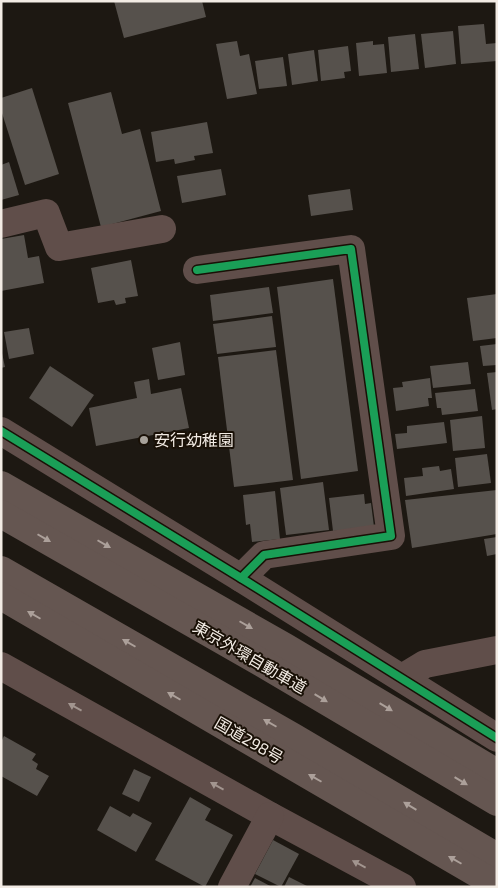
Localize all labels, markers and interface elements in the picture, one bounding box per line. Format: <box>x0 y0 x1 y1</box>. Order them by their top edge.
place label: 安行幼稚園 <box>154 430 234 449</box>
marker: 安行幼稚園 <box>138 434 150 446</box>
one-way arrow <box>37 534 50 543</box>
one-way arrow <box>97 540 112 548</box>
one-way arrow <box>26 611 41 619</box>
street label: 東京外環自動車道 <box>190 616 310 697</box>
one-way arrow <box>239 620 252 629</box>
one-way arrow <box>122 638 135 647</box>
one-way arrow <box>167 692 182 700</box>
one-way arrow <box>314 693 328 702</box>
one-way arrow <box>379 702 392 711</box>
one-way arrow <box>67 703 82 711</box>
street label: 国道298号 <box>212 712 287 767</box>
one-way arrow <box>263 719 276 728</box>
one-way arrow <box>308 774 321 783</box>
one-way arrow <box>454 776 467 785</box>
one-way arrow <box>210 782 223 791</box>
one-way arrow <box>403 801 416 810</box>
one-way arrow <box>448 856 461 865</box>
one-way arrow <box>352 860 367 868</box>

